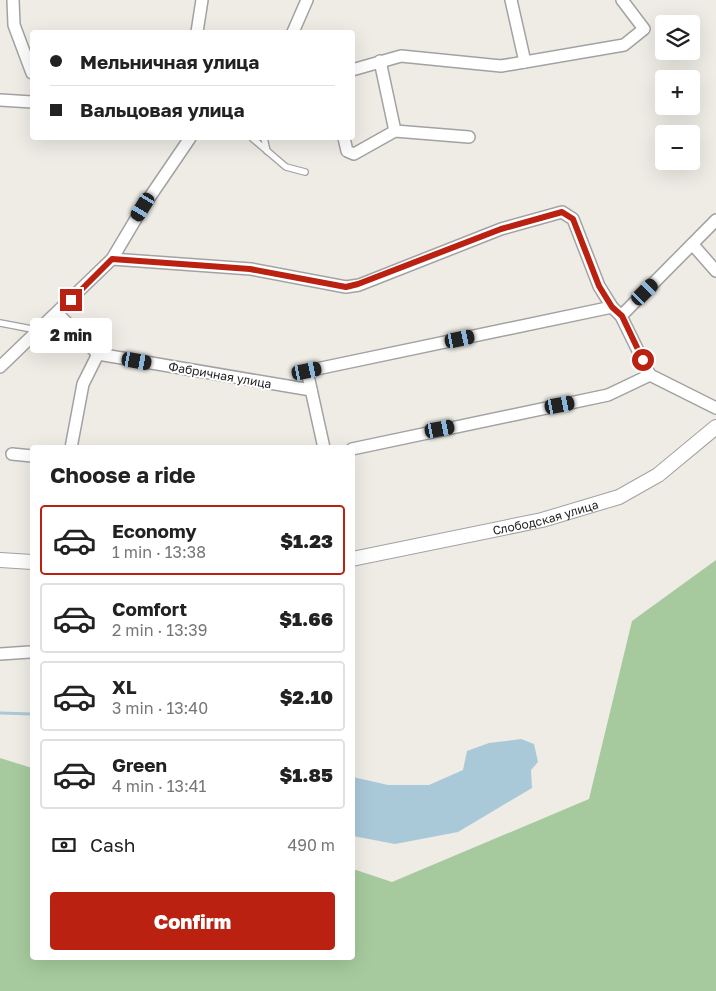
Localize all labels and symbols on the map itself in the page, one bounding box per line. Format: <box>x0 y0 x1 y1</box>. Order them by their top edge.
car <box>128 190 157 224</box>
car <box>629 276 660 308</box>
route end <box>60 289 82 311</box>
callout: 2 min <box>30 318 112 352</box>
car <box>443 329 476 349</box>
route start <box>632 349 654 371</box>
car <box>120 351 153 371</box>
street label: Фабричная улица <box>167 359 273 391</box>
car <box>290 361 323 381</box>
car <box>543 395 576 415</box>
car <box>423 419 456 439</box>
street label: Слободская улица <box>491 496 600 537</box>

